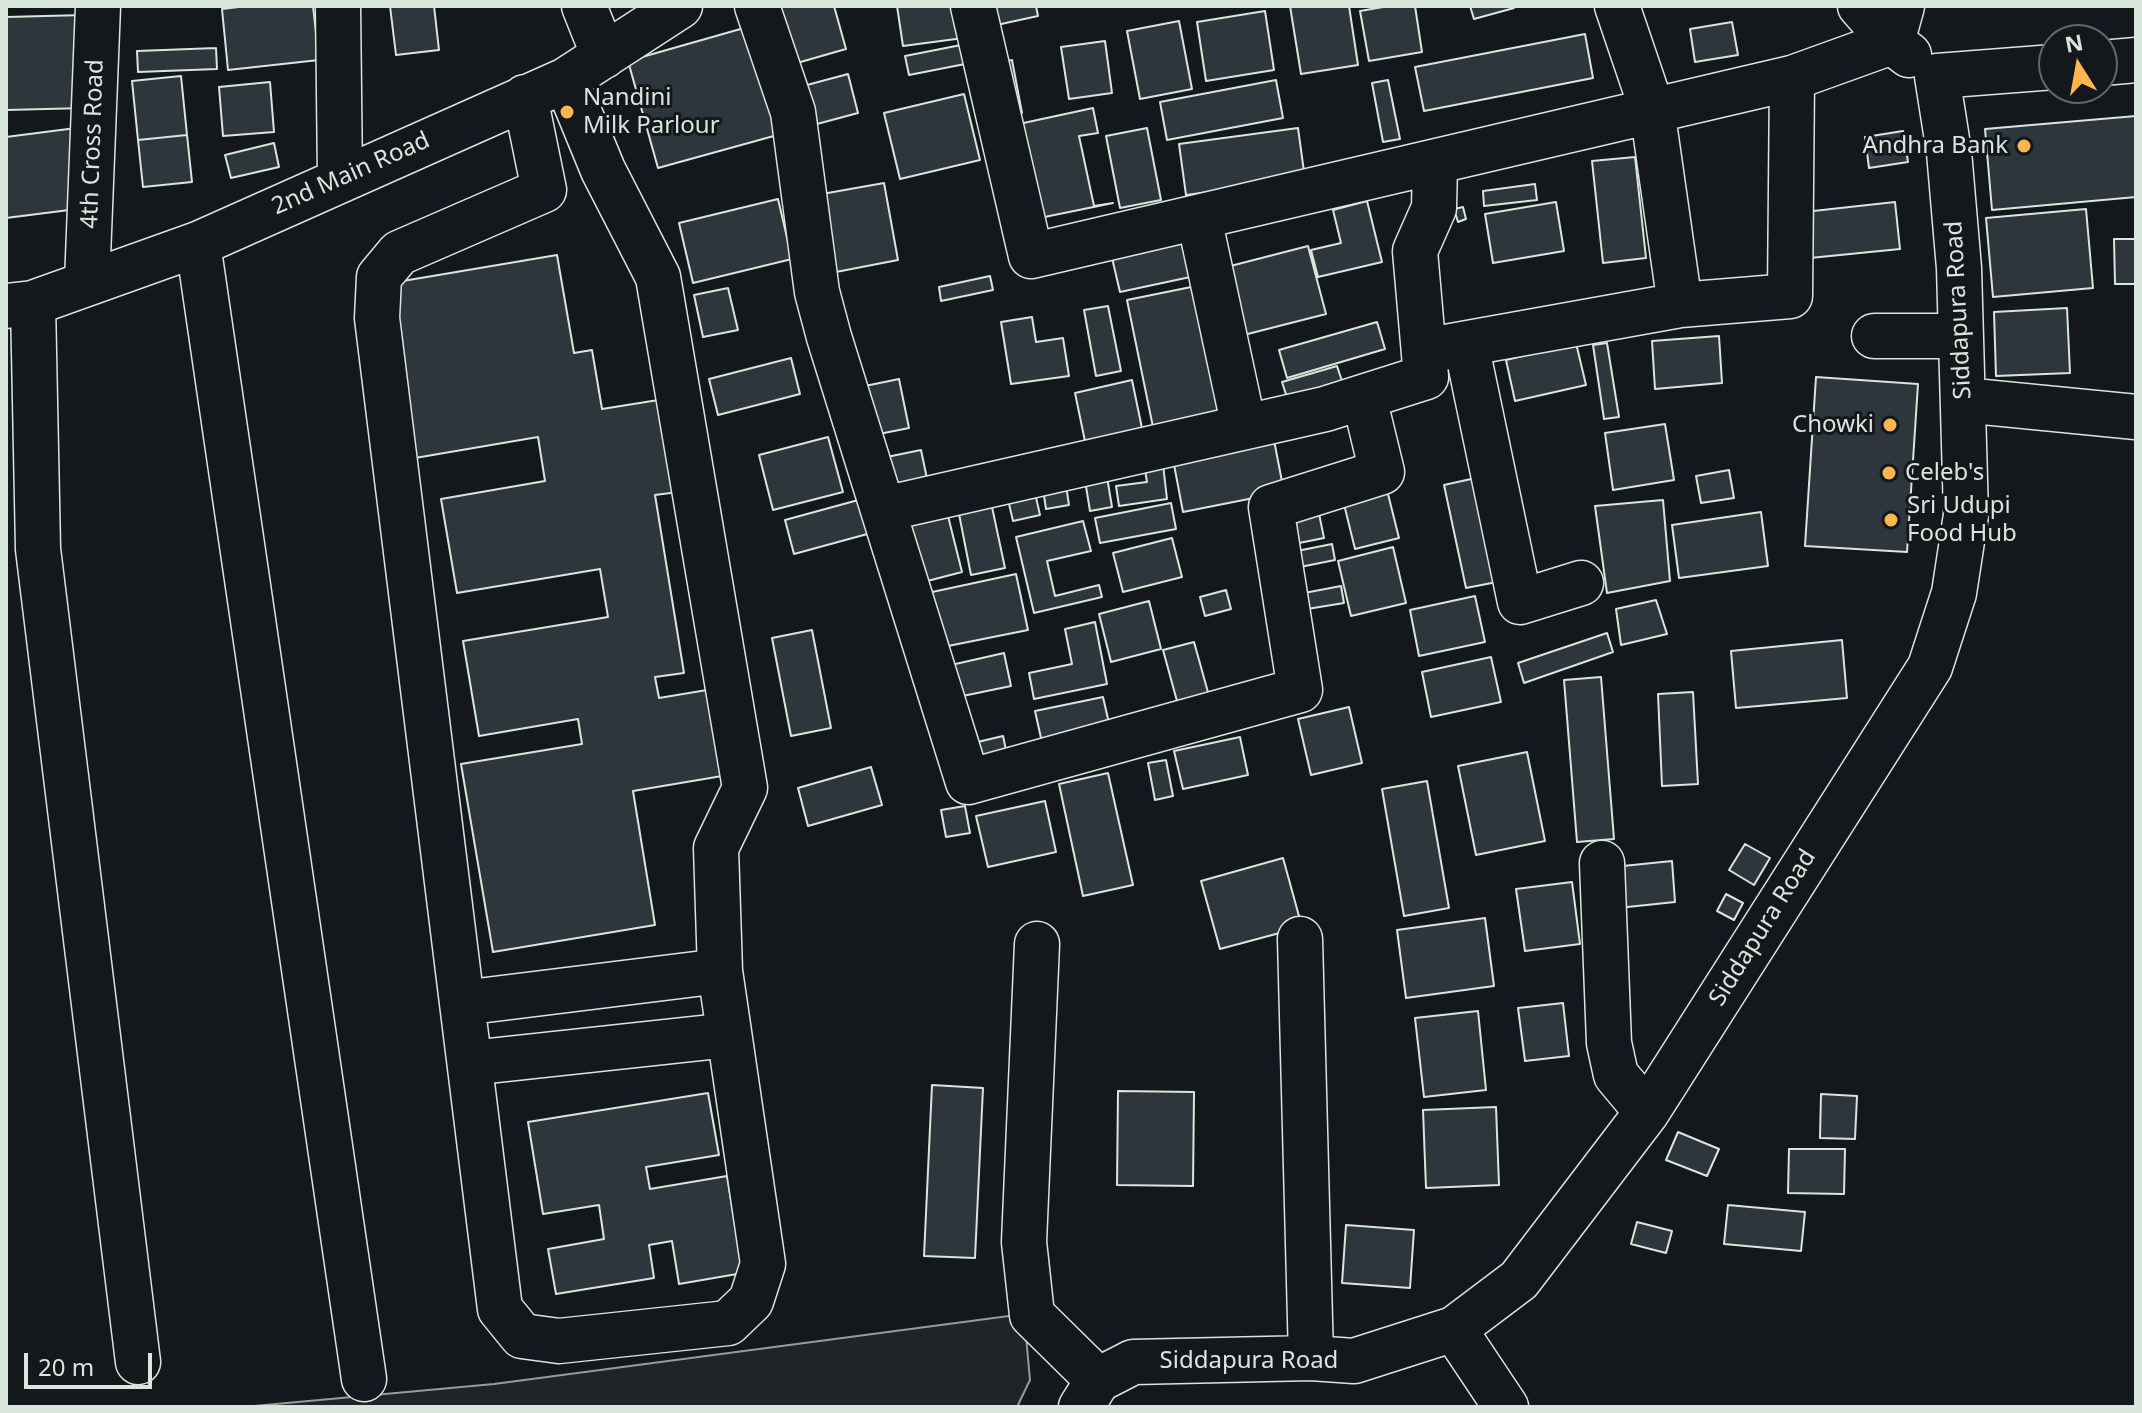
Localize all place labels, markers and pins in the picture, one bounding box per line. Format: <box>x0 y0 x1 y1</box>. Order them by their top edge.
place label: Nandini Milk Parlour <box>583 84 720 140</box>
marker: Nandini Milk Parlour <box>558 103 576 121</box>
place label: Andhra Bank <box>1862 132 2008 160</box>
marker: Andhra Bank <box>2015 137 2033 155</box>
place label: Chowki <box>1792 411 1874 439</box>
marker: Chowki <box>1881 416 1899 434</box>
place label: Celeb's <box>1905 459 1984 487</box>
marker: Celeb's <box>1880 464 1898 482</box>
place label: Sri Udupi Food Hub <box>1907 492 2017 548</box>
marker: Sri Udupi Food Hub <box>1882 511 1900 529</box>

